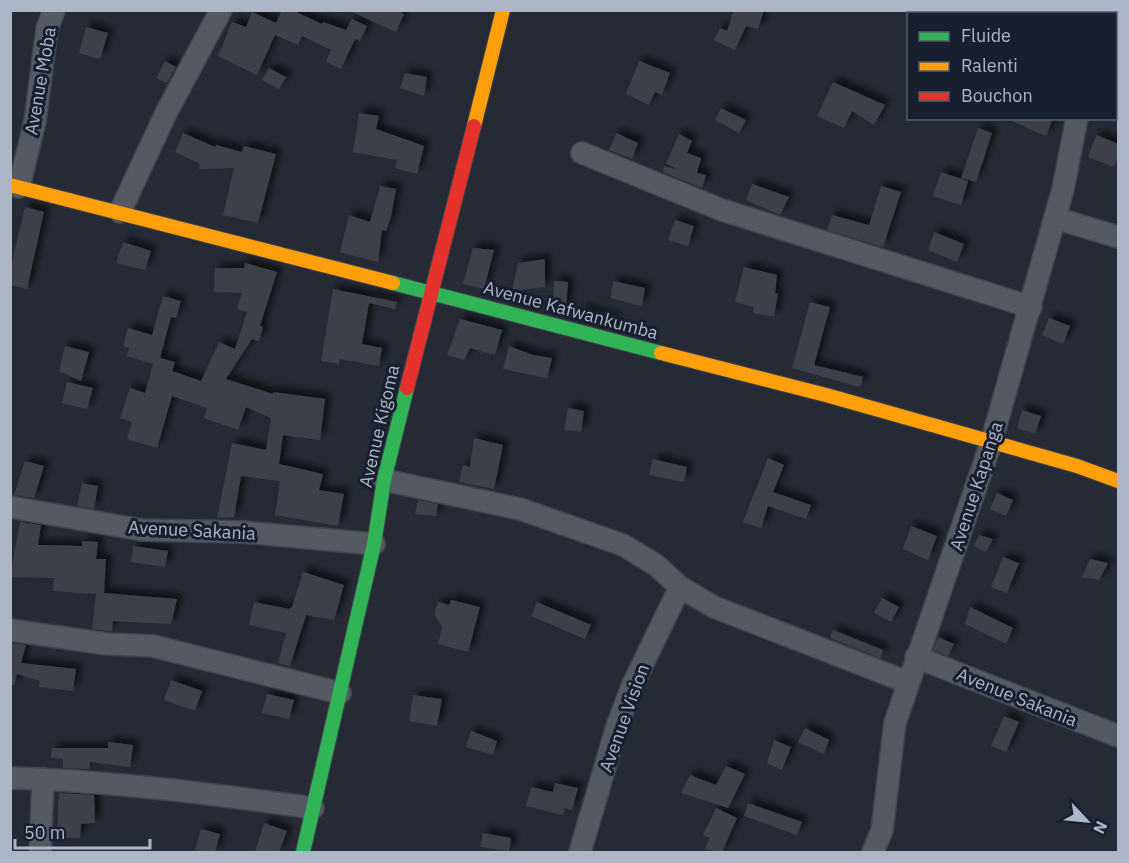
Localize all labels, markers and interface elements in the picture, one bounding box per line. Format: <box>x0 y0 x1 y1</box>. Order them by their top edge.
legend <box>907 12 1117 120</box>
text: Fluide <box>961 24 1011 47</box>
street label: Avenue Moba <box>19 25 61 137</box>
text: Ralenti <box>961 54 1018 77</box>
text: Bouchon <box>961 84 1033 107</box>
street label: Avenue Kafwankumba <box>481 276 661 344</box>
street label: Avenue Kigoma <box>354 362 404 490</box>
street label: Avenue Kapanga <box>944 418 1008 553</box>
street label: Avenue Sakania <box>128 515 257 545</box>
street label: Avenue Vision <box>594 661 654 775</box>
street label: Avenue Sakania <box>953 662 1081 732</box>
north arrow <box>1057 791 1117 851</box>
scale bar <box>15 812 150 850</box>
text: N <box>1089 818 1112 837</box>
text: 50 m <box>24 821 66 844</box>

